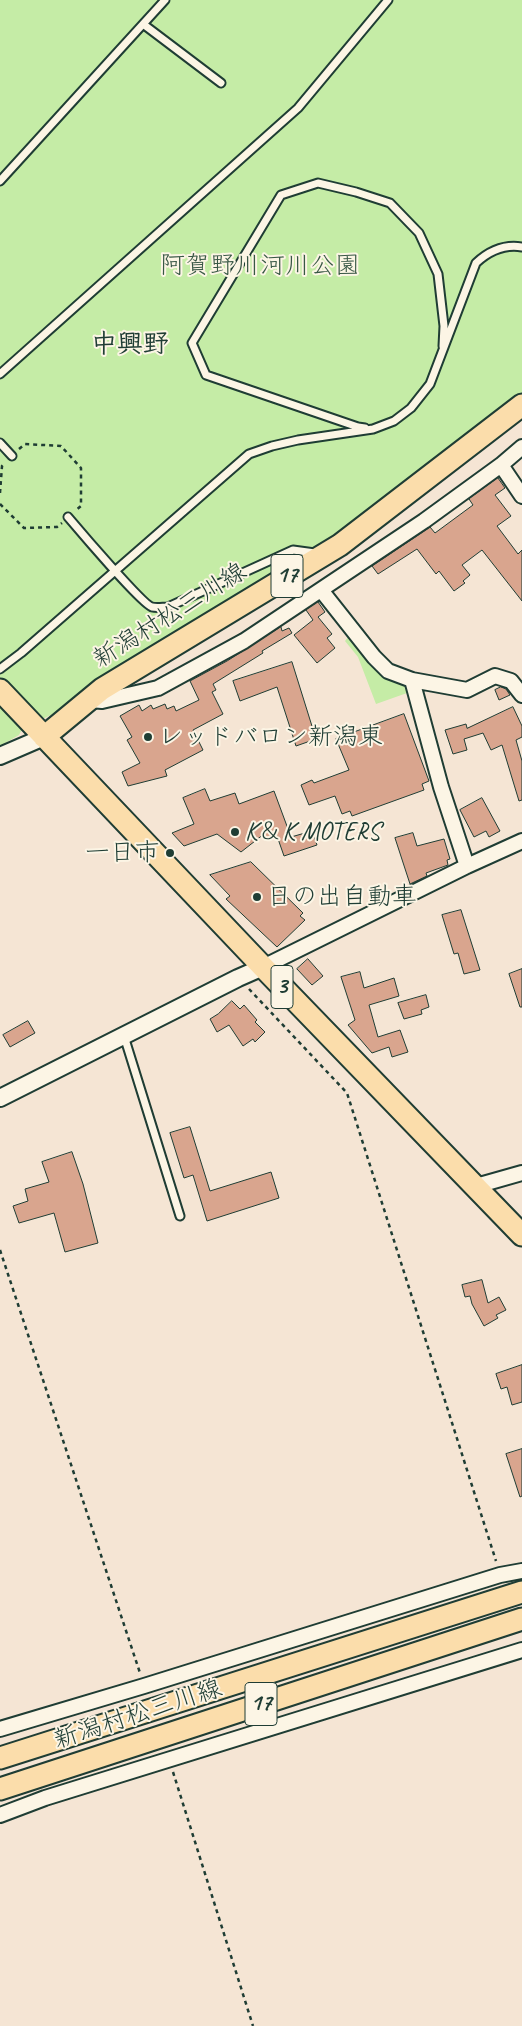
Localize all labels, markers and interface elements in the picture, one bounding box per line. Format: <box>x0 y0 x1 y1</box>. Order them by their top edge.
park label: 阿賀野川河川公園 <box>160 251 360 281</box>
district label: 中興野 <box>91 329 169 361</box>
road number: 17 <box>271 554 303 598</box>
street label: 新潟村松三川線 <box>88 557 252 675</box>
place label: レッドバロン新潟東 <box>158 722 383 752</box>
marker: レッドバロン新潟東 <box>142 731 154 743</box>
place label: K＆K MOTERS <box>245 817 380 847</box>
marker: K＆K MOTERS <box>229 826 241 838</box>
place label: 一日市 <box>85 838 160 868</box>
marker: 一日市 <box>164 847 176 859</box>
place label: 日の出自動車 <box>267 882 417 912</box>
marker: 日の出自動車 <box>251 891 263 903</box>
road number: 3 <box>271 966 293 1009</box>
street label: 新潟村松三川線 <box>50 1674 226 1756</box>
road number: 17 <box>245 1682 277 1726</box>

